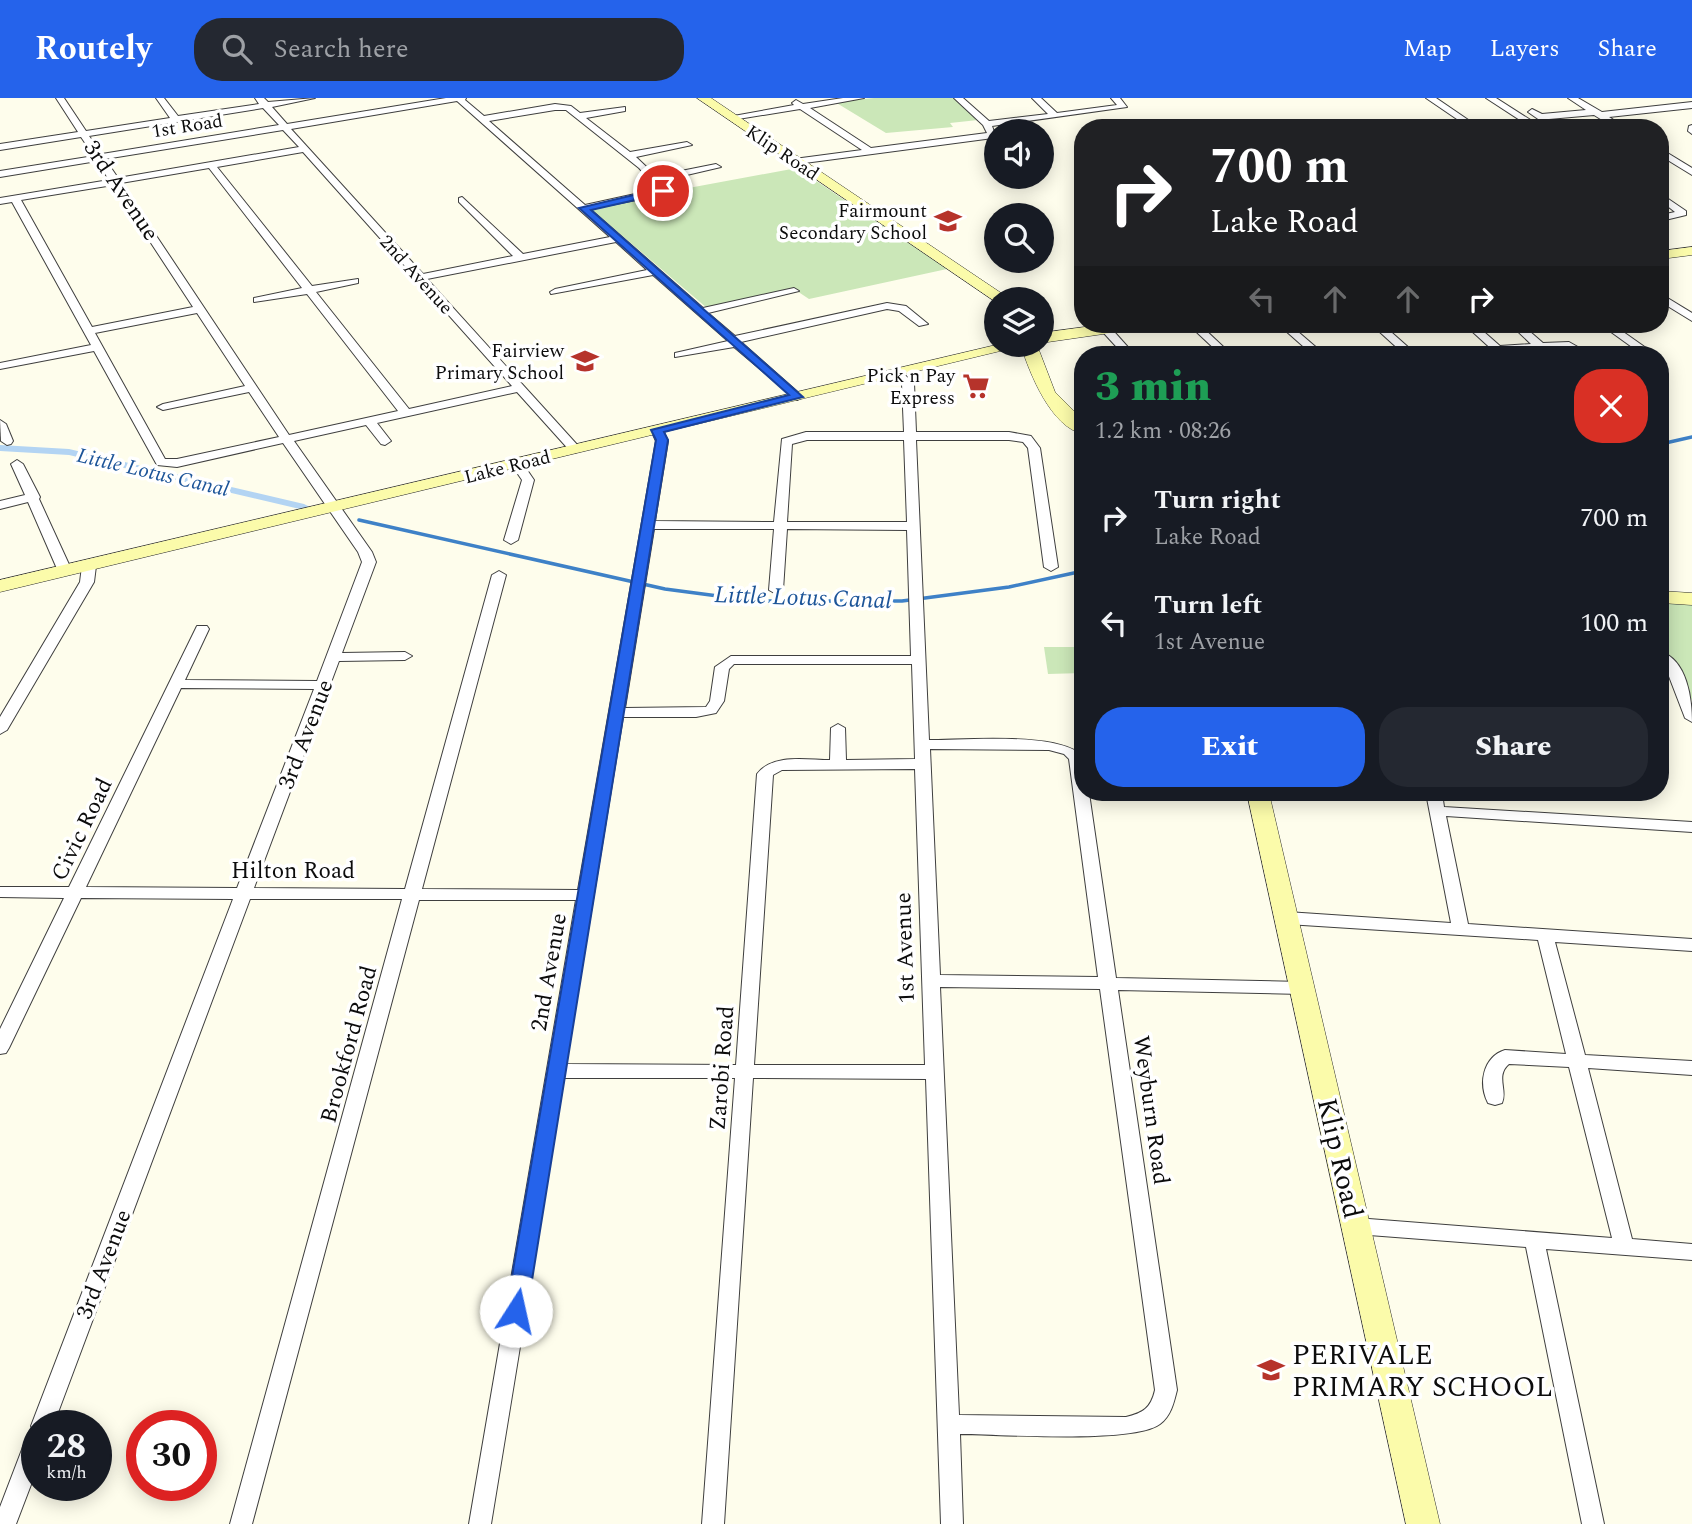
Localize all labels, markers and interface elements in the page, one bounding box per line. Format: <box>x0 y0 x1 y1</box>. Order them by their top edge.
search box <box>194 18 684 81</box>
text: Routely <box>35 24 152 74</box>
text: Search here <box>274 29 409 69</box>
icon: search <box>218 30 256 68</box>
text: Map <box>1403 31 1452 67</box>
text: Layers <box>1490 31 1560 67</box>
text: Share <box>1598 31 1657 67</box>
street label: 1st Road <box>149 107 225 146</box>
street label: Klip Road <box>740 118 825 189</box>
map controls <box>984 119 1054 357</box>
button: sound <box>984 119 1054 189</box>
text: 700 m <box>1210 130 1349 205</box>
street label: 3rd Avenue <box>74 133 167 248</box>
icon: right <box>1095 147 1186 238</box>
pin <box>633 161 693 221</box>
icon: arrive <box>644 172 682 210</box>
place label: Fairmount Secondary School <box>779 197 927 248</box>
text: Lake Road <box>1210 198 1359 247</box>
button: search <box>984 203 1054 273</box>
school or university icon: Fairmount Secondary School <box>933 206 963 236</box>
street label: 2nd Avenue <box>372 229 460 321</box>
icon: left <box>1243 280 1281 318</box>
icon: ahead <box>1316 280 1354 318</box>
icon: ahead <box>1389 280 1427 318</box>
icon: right <box>1462 280 1500 318</box>
button: layers <box>984 287 1054 357</box>
place label: Fairview Primary School <box>435 337 565 388</box>
school or university icon: Fairview Primary School <box>570 346 600 376</box>
text: 3 min <box>1095 356 1211 419</box>
place label: Pick n Pay Express <box>867 362 956 413</box>
button: close <box>1574 369 1648 443</box>
supermarket icon: Pick n Pay Express <box>961 371 991 401</box>
text: 1.2 km · 08:26 <box>1095 414 1231 449</box>
water label: Little Lotus Canal <box>73 440 233 506</box>
street label: Lake Road <box>461 443 554 492</box>
text: Turn right <box>1154 480 1281 520</box>
text: 700 m <box>1580 498 1648 538</box>
icon: right <box>1095 499 1133 537</box>
text: Lake Road <box>1154 520 1261 555</box>
water label: Little Lotus Canal <box>714 577 892 619</box>
text: Turn left <box>1154 585 1262 625</box>
text: 100 m <box>1580 603 1648 643</box>
icon: left <box>1095 604 1133 642</box>
text: 1st Avenue <box>1154 625 1265 660</box>
street label: 3rd Avenue <box>269 675 343 795</box>
button: Exit <box>1095 707 1365 787</box>
button: Share <box>1379 707 1648 787</box>
street label: Civic Road <box>42 772 122 887</box>
street label: Hilton Road <box>231 854 355 889</box>
street label: 1st Avenue <box>886 892 925 1004</box>
street label: 2nd Avenue <box>522 910 577 1034</box>
street label: Brookford Road <box>312 962 387 1127</box>
street label: Zarobi Road <box>701 1004 744 1132</box>
street label: Weyburn Road <box>1123 1033 1178 1187</box>
street label: Klip Road <box>1305 1094 1374 1223</box>
street label: 3rd Avenue <box>67 1205 141 1325</box>
position arrow <box>479 1274 553 1348</box>
place label: PERIVALE PRIMARY SCHOOL <box>1292 1334 1553 1409</box>
school or university icon: PERIVALE PRIMARY SCHOOL <box>1256 1355 1286 1385</box>
speed limit sign: 30 <box>126 1410 217 1501</box>
text: 28 <box>47 1420 86 1473</box>
text: km/h <box>46 1459 87 1486</box>

